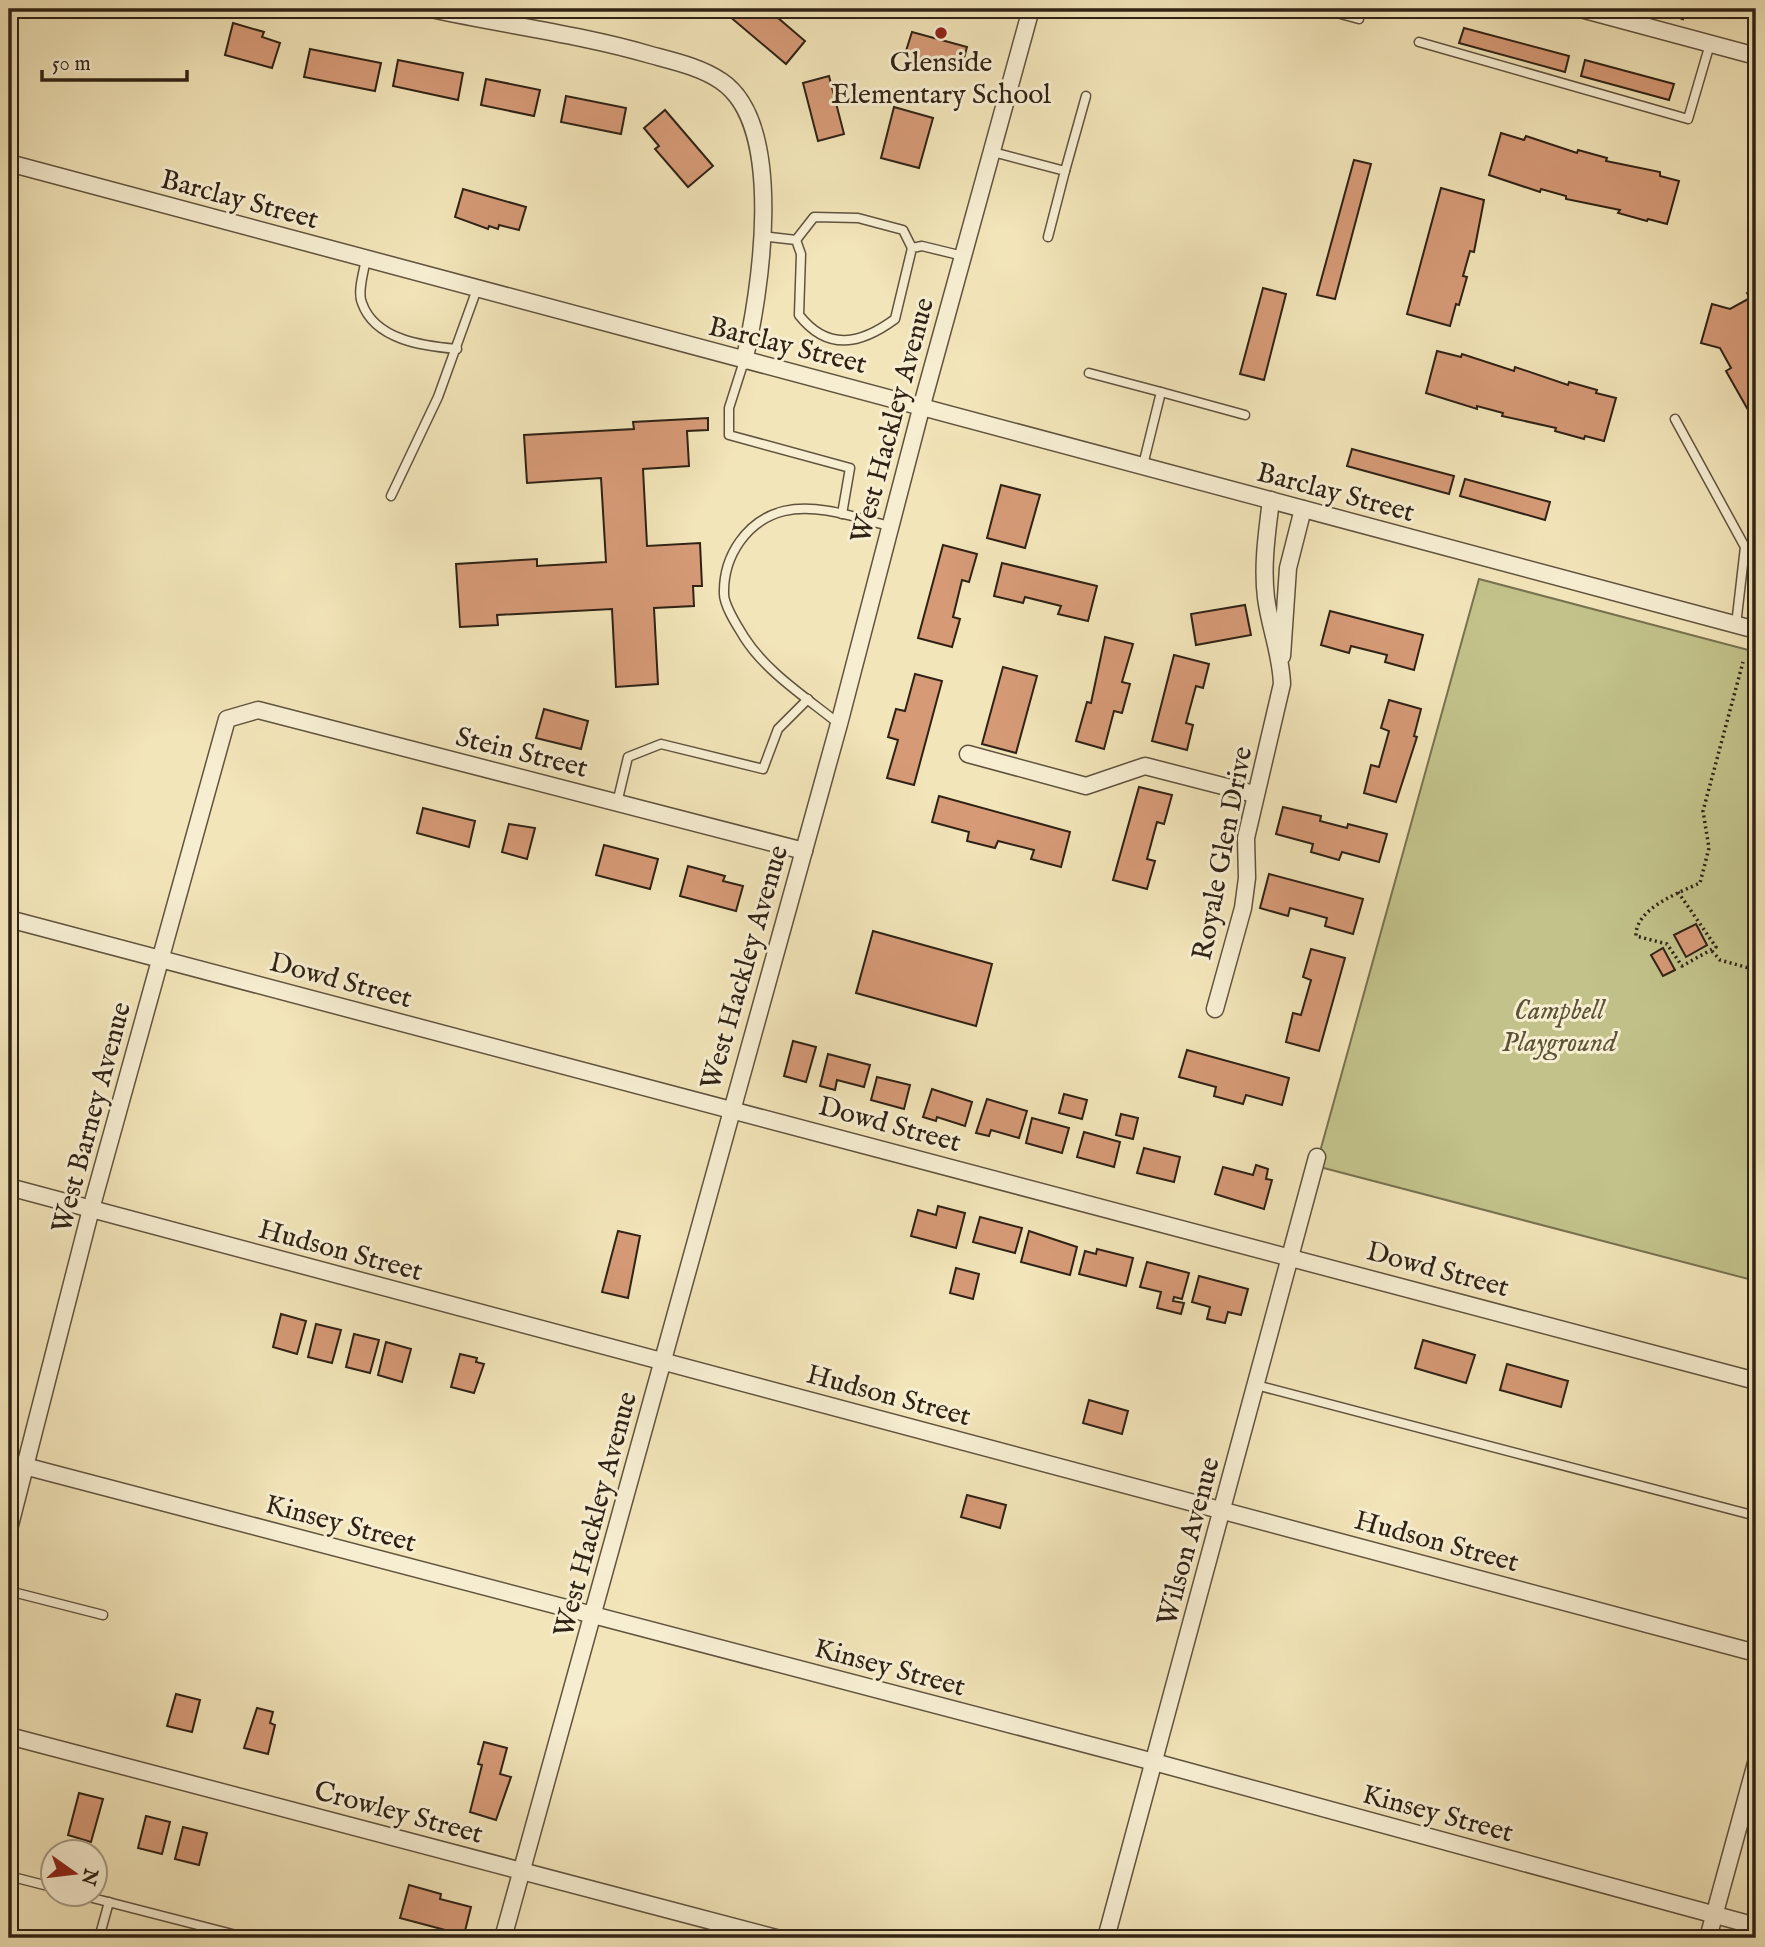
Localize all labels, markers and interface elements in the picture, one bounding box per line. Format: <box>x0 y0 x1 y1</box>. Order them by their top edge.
marker: Glenside Elementary School <box>933 25 949 41</box>
scale bar <box>42 38 187 82</box>
place label: Glenside Elementary School <box>831 46 1051 113</box>
text: 50 m <box>52 51 91 78</box>
street label: Barclay Street <box>157 163 322 238</box>
street label: West Hackley Avenue <box>844 294 943 547</box>
street label: Barclay Street <box>705 310 871 383</box>
street label: Barclay Street <box>1253 456 1418 531</box>
street label: Stein Street <box>452 720 591 787</box>
street label: Royale Glen Drive <box>1186 743 1261 963</box>
street label: West Hackley Avenue <box>694 841 797 1094</box>
street label: Dowd Street <box>265 946 416 1017</box>
park label: Campbell Playground <box>1502 994 1618 1061</box>
street label: West Barney Avenue <box>45 998 140 1237</box>
street label: Dowd Street <box>814 1090 965 1161</box>
street label: Hudson Street <box>254 1213 427 1290</box>
street label: Dowd Street <box>1362 1235 1513 1306</box>
street label: Hudson Street <box>802 1358 975 1435</box>
street label: West Hackley Avenue <box>547 1388 646 1641</box>
street label: Wilson Avenue <box>1150 1453 1229 1630</box>
street label: Kinsey Street <box>261 1487 420 1561</box>
street label: Hudson Street <box>1350 1504 1523 1581</box>
street label: Kinsey Street <box>810 1631 969 1705</box>
street label: Crowley Street <box>310 1774 487 1853</box>
street label: Kinsey Street <box>1358 1777 1517 1851</box>
north arrow <box>38 1839 108 1909</box>
text: N <box>75 1865 102 1888</box>

